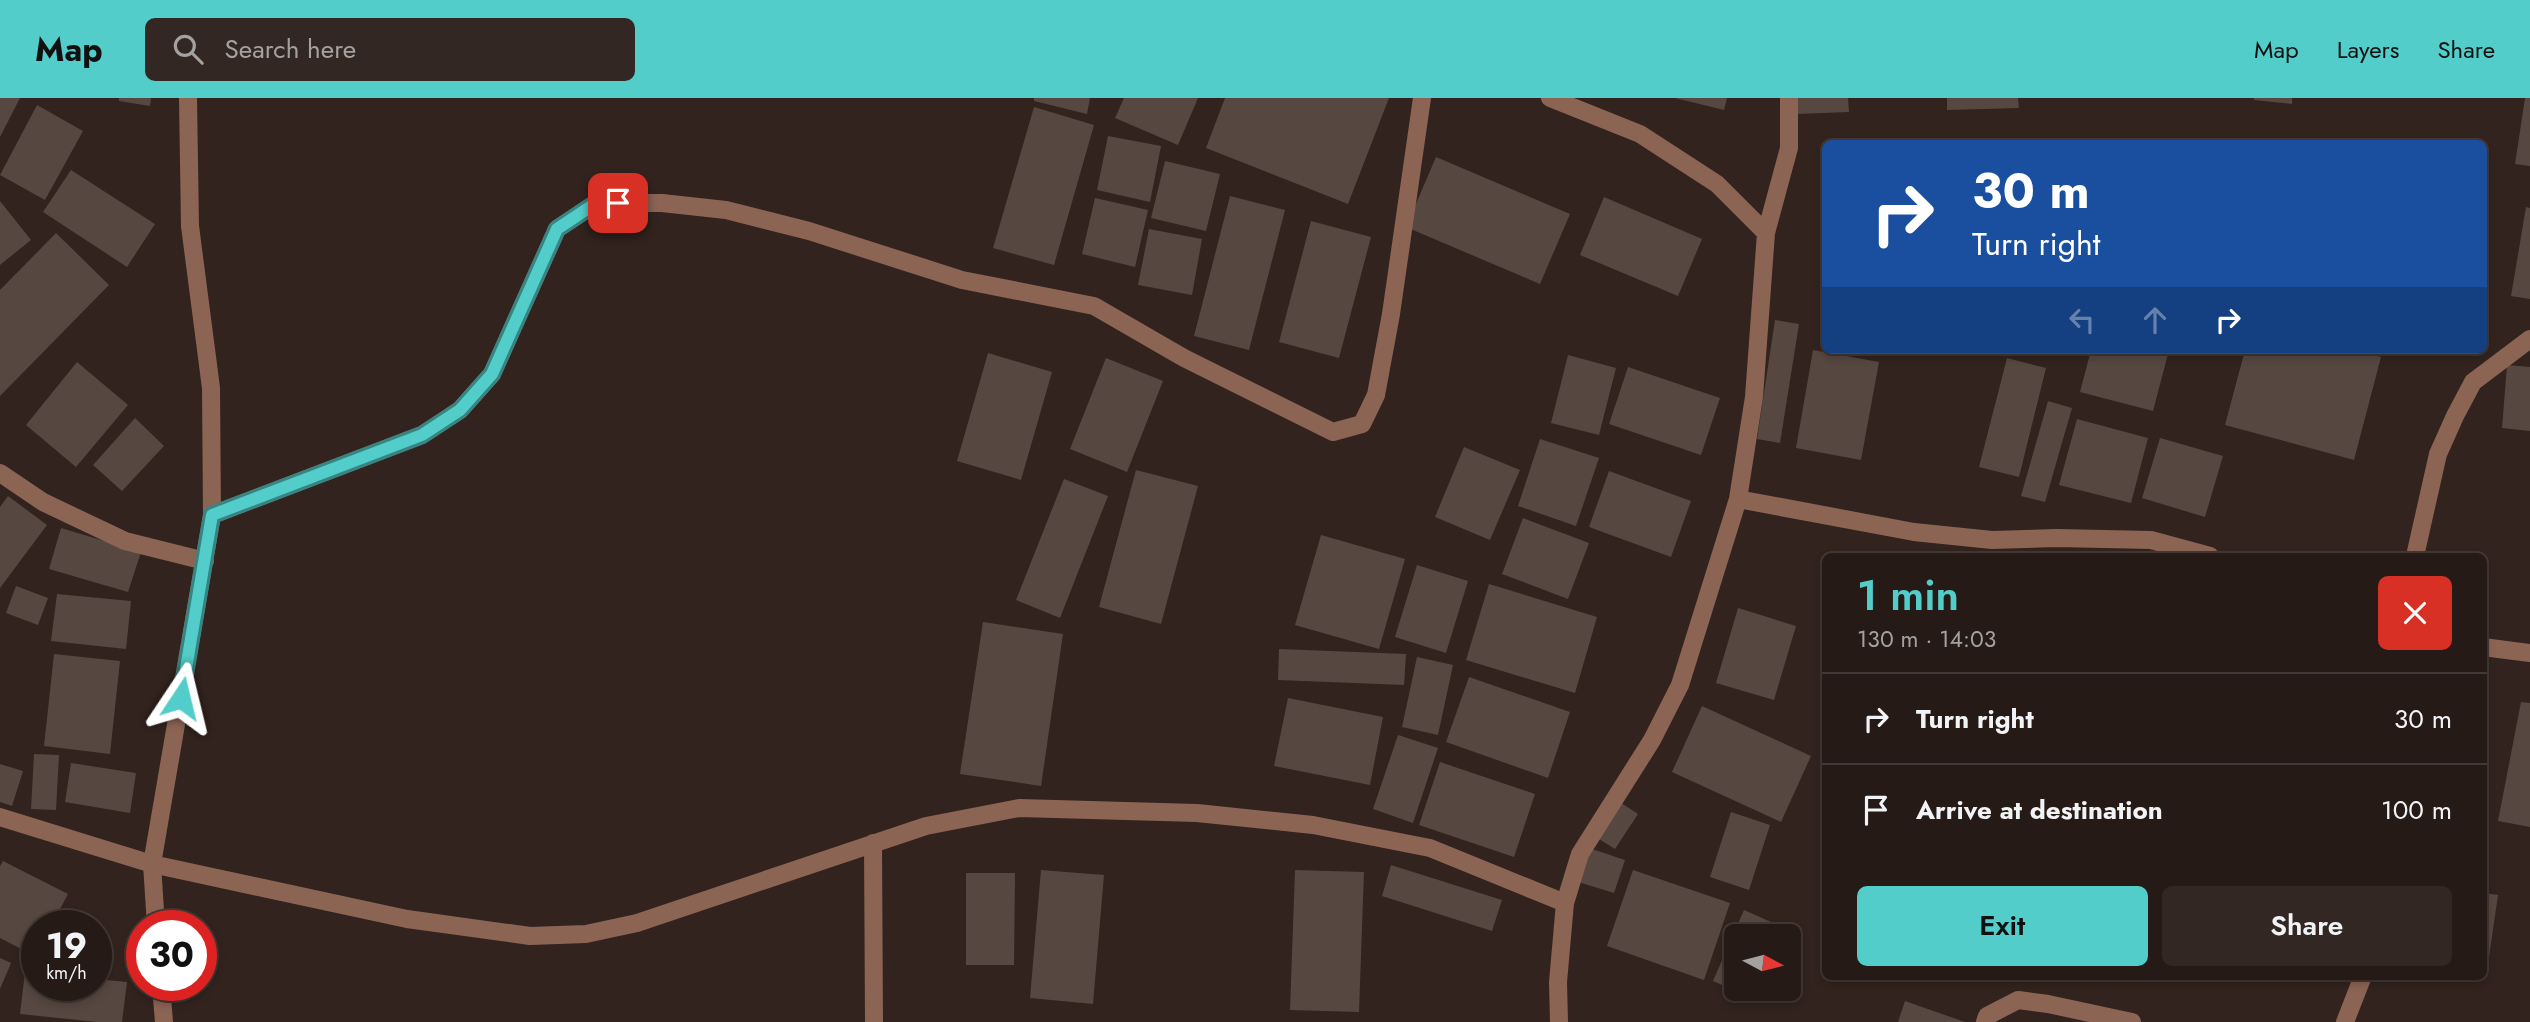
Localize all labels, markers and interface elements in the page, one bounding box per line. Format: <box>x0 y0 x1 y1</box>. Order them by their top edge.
search box <box>145 18 635 81</box>
text: Map <box>35 26 103 73</box>
icon: search <box>169 30 207 68</box>
text: Search here <box>225 30 356 68</box>
text: Map <box>2254 32 2299 67</box>
text: Layers <box>2337 32 2399 67</box>
text: Share <box>2437 32 2495 67</box>
text: 30 m <box>1972 156 2090 226</box>
icon: right <box>1857 168 1948 259</box>
pin <box>588 173 648 233</box>
icon: arrive <box>599 184 637 222</box>
text: Turn right <box>1972 221 2101 267</box>
icon: left <box>2063 301 2101 339</box>
icon: ahead <box>2136 301 2174 339</box>
icon: right <box>2209 301 2247 339</box>
text: 1 min <box>1857 565 1959 626</box>
button: close <box>2378 576 2452 650</box>
text: 130 m · 14:03 <box>1857 622 1996 656</box>
position arrow <box>144 661 218 735</box>
icon: right <box>1857 700 1895 738</box>
text: Turn right <box>1916 700 2034 738</box>
text: 30 m <box>2394 700 2452 738</box>
icon: arrive <box>1857 791 1895 829</box>
text: Arrive at destination <box>1916 791 2163 829</box>
text: 100 m <box>2381 791 2452 829</box>
button: Exit <box>1857 886 2148 966</box>
button: Share <box>2162 886 2452 966</box>
speed limit sign: 30 <box>126 910 217 1001</box>
text: 19 <box>46 921 87 971</box>
north arrow <box>1724 924 1801 1001</box>
map controls <box>1724 924 1801 1001</box>
text: km/h <box>46 960 87 986</box>

